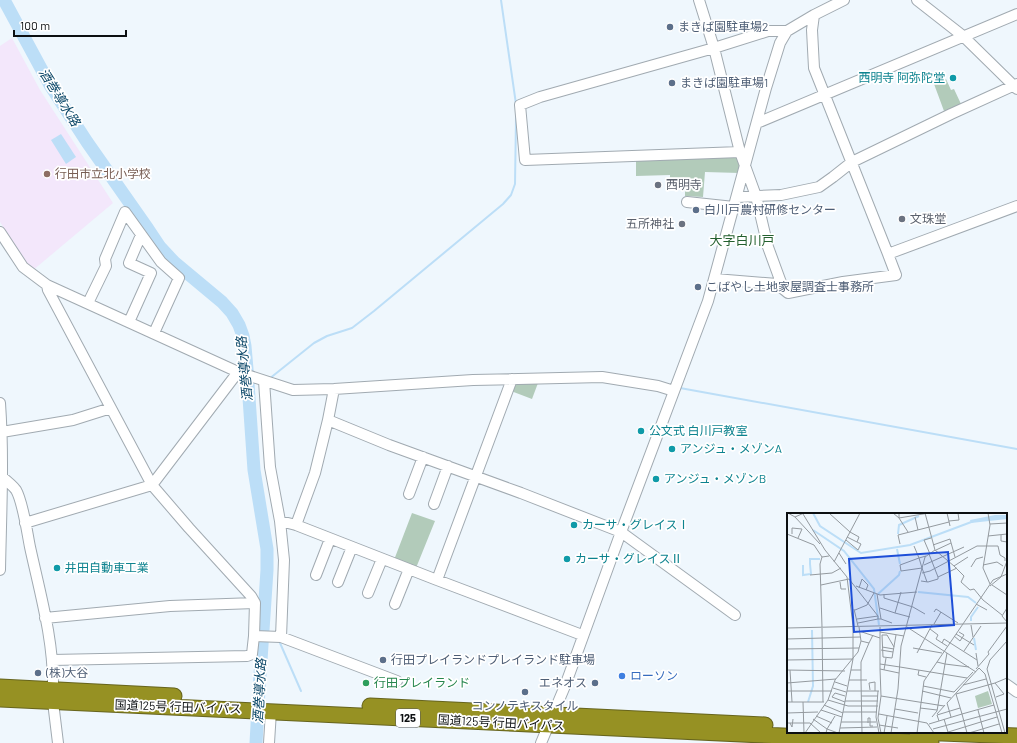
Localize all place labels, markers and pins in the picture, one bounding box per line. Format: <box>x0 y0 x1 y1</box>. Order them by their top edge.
place label: まきば園駐車場2 <box>678 19 768 33</box>
marker: まきば園駐車場2 <box>665 22 675 32</box>
place label: 西明寺 阿弥陀堂 <box>859 70 945 84</box>
marker: 西明寺 阿弥陀堂 <box>948 73 958 83</box>
place label: まきば園駐車場1 <box>680 75 768 89</box>
marker: まきば園駐車場1 <box>667 78 677 88</box>
place label: 行田市立北小学校 <box>55 166 151 180</box>
marker: 行田市立北小学校 <box>42 169 52 179</box>
place label: 西明寺 <box>666 177 702 191</box>
marker: 西明寺 <box>653 180 663 190</box>
place label: 白川戸農村研修センター <box>704 202 836 216</box>
marker: 白川戸農村研修センター <box>691 205 701 215</box>
place label: 文珠堂 <box>910 211 946 225</box>
marker: 文珠堂 <box>897 214 907 224</box>
place label: 五所神社 <box>626 216 674 230</box>
marker: 五所神社 <box>677 219 687 229</box>
place label: こばやし土地家屋調査士事務所 <box>706 279 874 293</box>
marker: こばやし土地家屋調査士事務所 <box>693 282 703 292</box>
place label: 公文式 白川戸教室 <box>649 423 747 437</box>
marker: 公文式 白川戸教室 <box>636 426 646 436</box>
place label: アンジュ・メゾンA <box>680 441 782 455</box>
marker: アンジュ・メゾンA <box>667 444 677 454</box>
place label: アンジュ・メゾンB <box>664 471 766 485</box>
marker: アンジュ・メゾンB <box>651 474 661 484</box>
place label: カーサ・グレイスⅠ <box>582 517 689 531</box>
marker: カーサ・グレイスⅠ <box>569 520 579 530</box>
place label: カーサ・グレイスⅡ <box>575 551 682 565</box>
marker: カーサ・グレイスⅡ <box>562 554 572 564</box>
place label: 井田自動車工業 <box>65 560 149 574</box>
marker: 井田自動車工業 <box>52 563 62 573</box>
place label: 行田プレイランドプレイランド駐車場 <box>391 652 595 666</box>
marker: 行田プレイランドプレイランド駐車場 <box>378 655 388 665</box>
place label: (株)大谷 <box>45 665 88 679</box>
marker: (株)大谷 <box>33 668 43 678</box>
place label: ローソン <box>630 668 678 682</box>
marker: ローソン <box>617 671 627 681</box>
place label: 行田プレイランド <box>374 675 470 689</box>
place label: エネオス <box>539 675 587 689</box>
marker: 行田プレイランド <box>361 678 371 688</box>
marker: エネオス <box>590 678 600 688</box>
marker: コンノテキスタイル <box>520 687 530 697</box>
place label: コンノテキスタイル <box>471 698 579 712</box>

